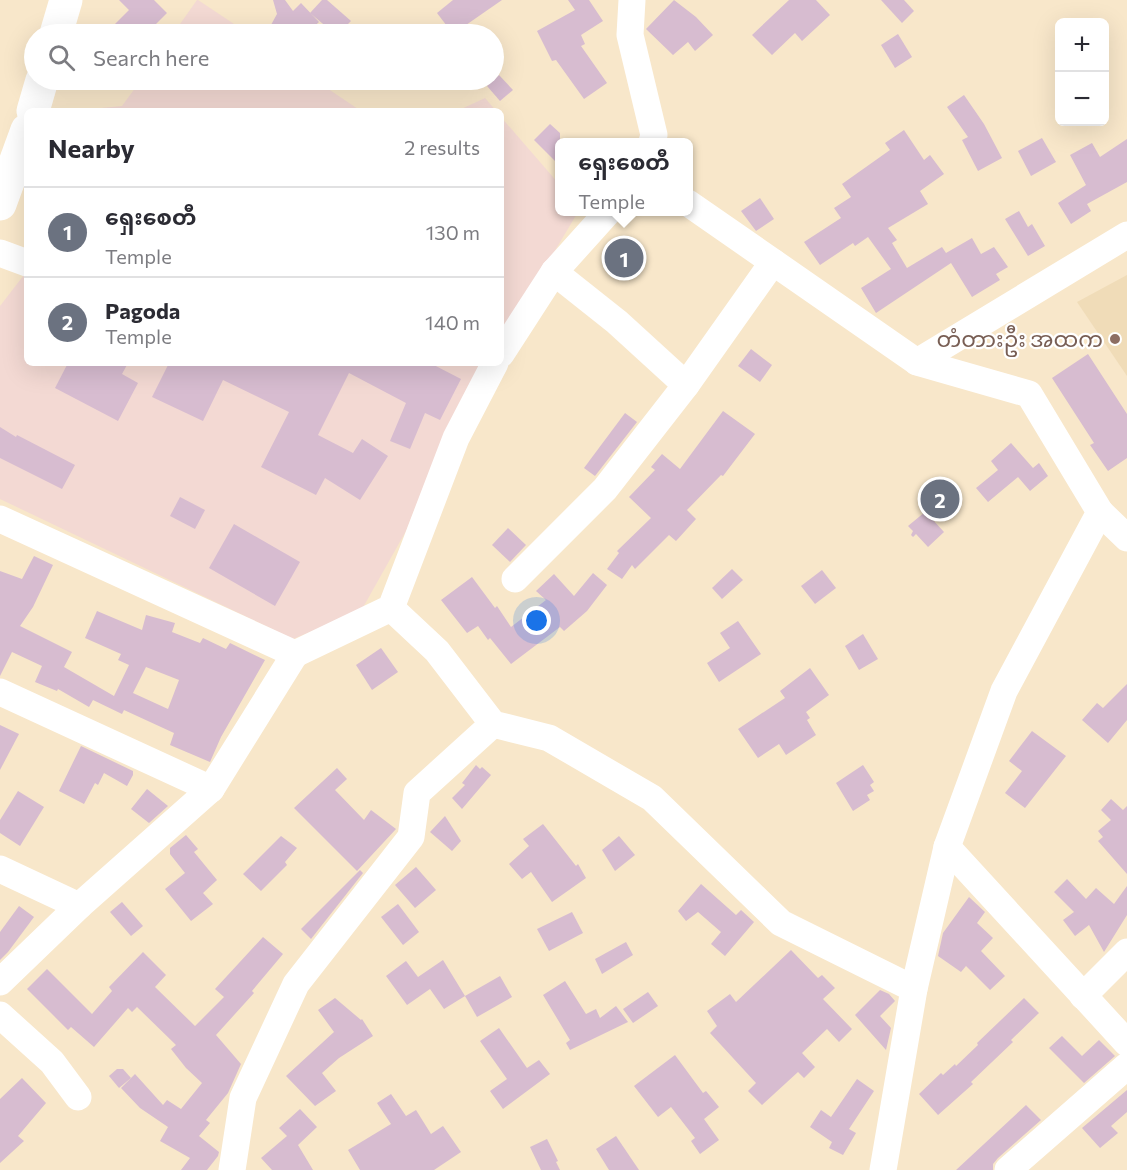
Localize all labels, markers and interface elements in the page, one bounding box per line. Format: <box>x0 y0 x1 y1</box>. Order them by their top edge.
map controls <box>1055 18 1109 126</box>
button: + <box>1055 18 1109 72</box>
search box <box>24 24 504 90</box>
icon: search <box>45 41 78 74</box>
text: Search here <box>93 44 209 71</box>
button: − <box>1055 72 1109 126</box>
text: Nearby <box>48 132 135 163</box>
text: 2 results <box>404 135 480 159</box>
popup <box>555 138 693 216</box>
text: ရှေးစေတီ <box>578 148 670 175</box>
text: Temple <box>578 189 645 213</box>
text: ရှေးစေတီ <box>105 203 196 230</box>
text: 1 <box>63 220 72 244</box>
text: 130 m <box>426 220 480 244</box>
pin: 1 <box>604 236 644 280</box>
text: Temple <box>105 244 172 268</box>
text: Pagoda <box>105 297 180 324</box>
text: 2 <box>62 310 73 334</box>
text: 140 m <box>425 310 480 334</box>
text: Temple <box>105 324 172 348</box>
place label: တံတားဦး အထက <box>937 325 1103 357</box>
marker: တံတားဦး အထက <box>1108 332 1122 346</box>
pin: 2 <box>920 476 960 522</box>
your location <box>522 606 551 635</box>

